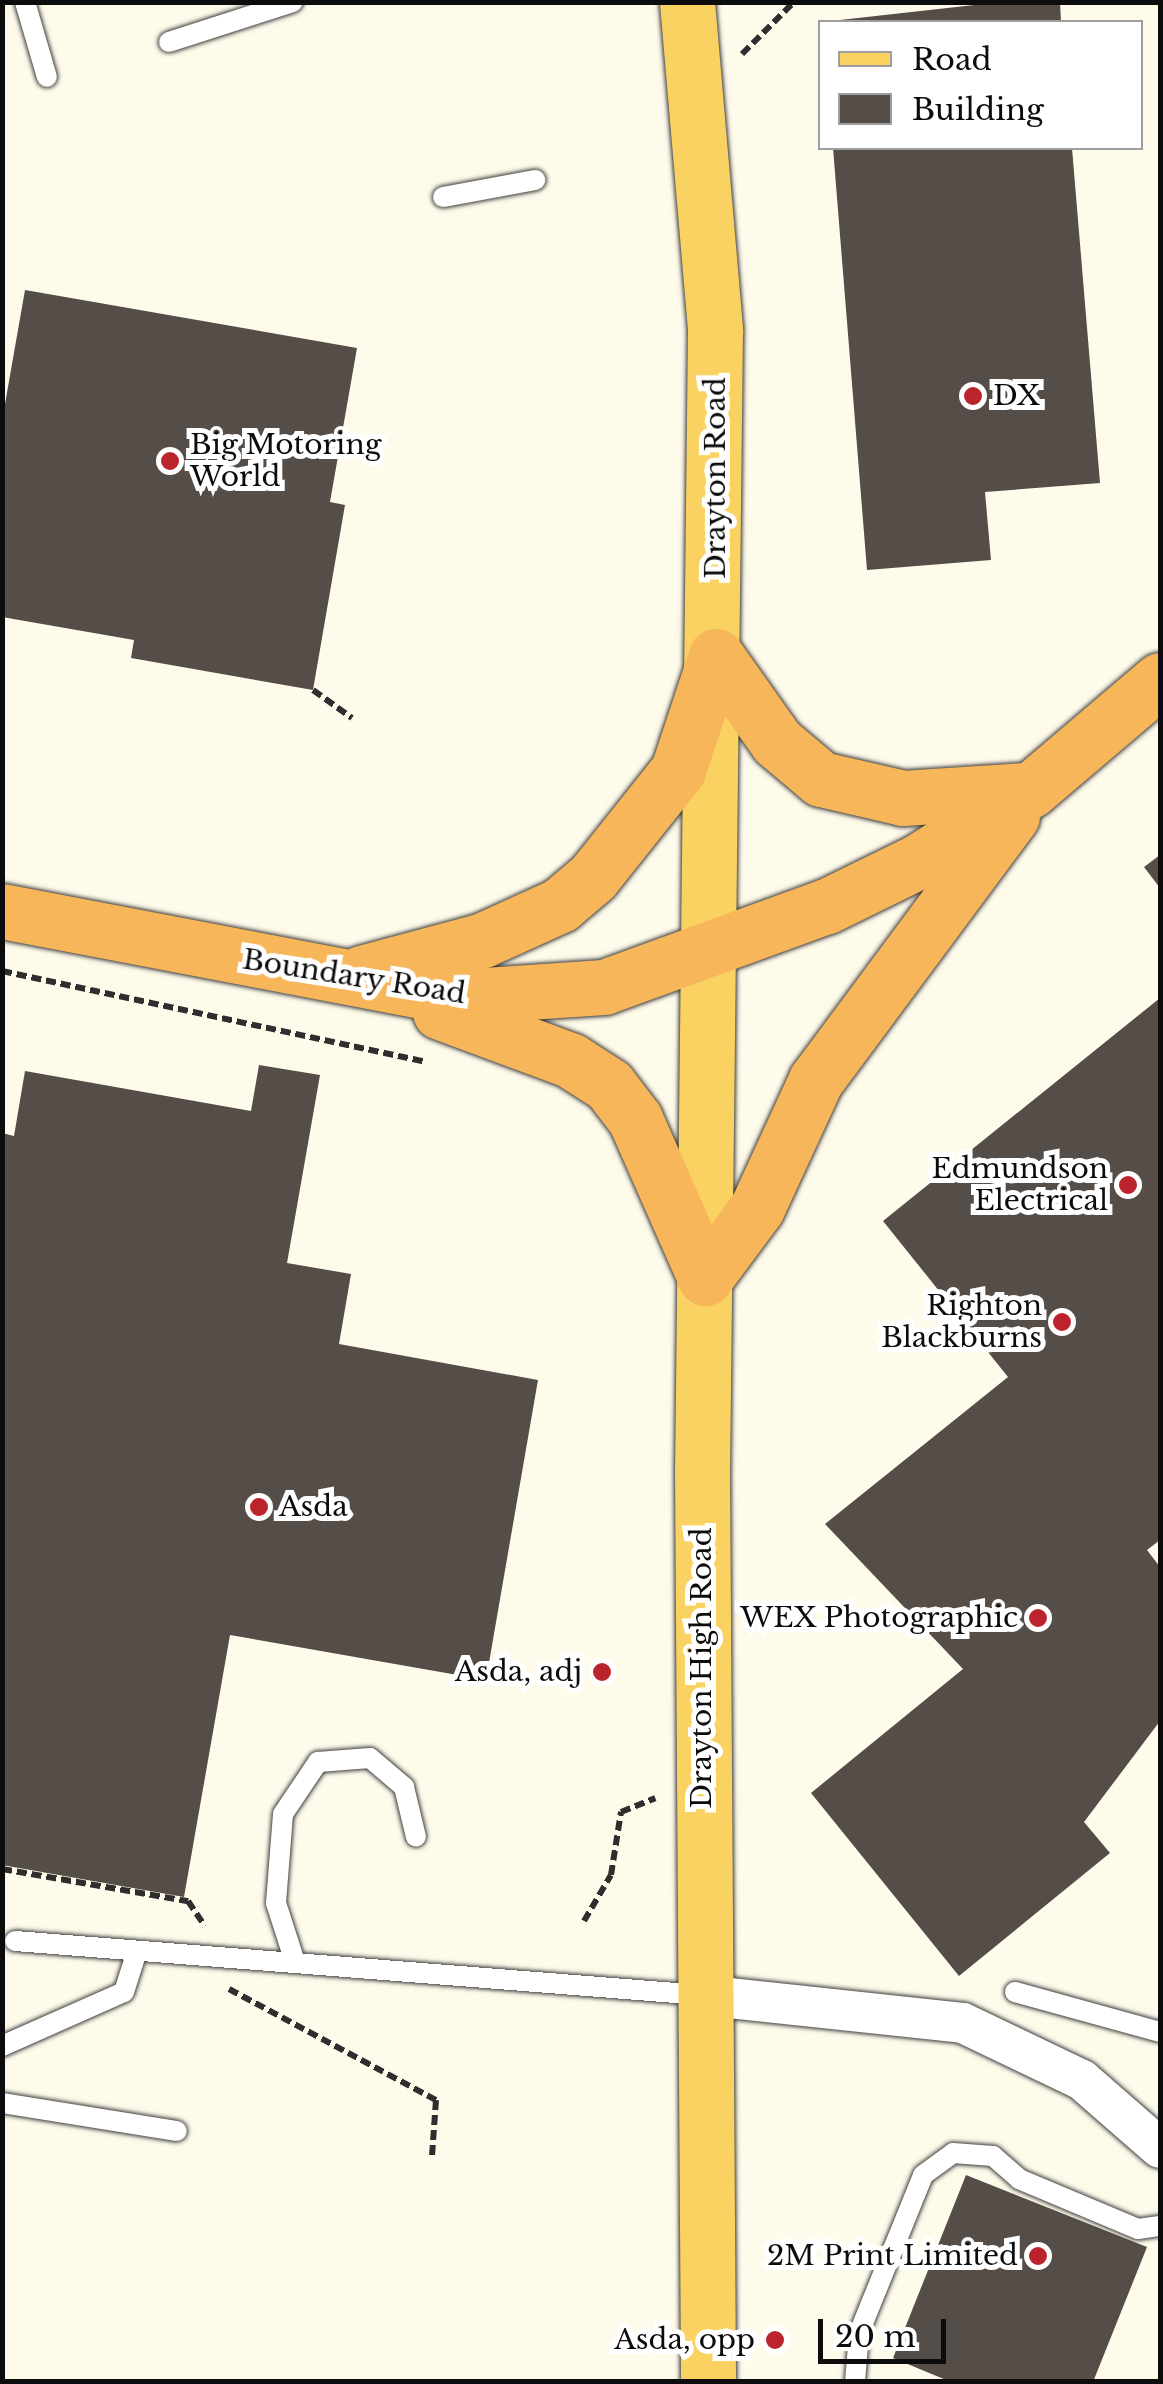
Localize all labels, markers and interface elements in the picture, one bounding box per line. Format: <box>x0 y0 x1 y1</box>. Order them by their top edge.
legend <box>818 20 1143 150</box>
text: Road <box>912 41 992 78</box>
text: Building <box>912 91 1044 128</box>
street label: Drayton Road <box>699 377 733 579</box>
place label: DX <box>993 379 1040 413</box>
marker: DX <box>962 385 984 407</box>
place label: Big Motoring World <box>190 428 382 494</box>
marker: Big Motoring World <box>159 450 181 472</box>
street label: Boundary Road <box>240 943 468 1011</box>
place label: Edmundson Electrical <box>931 1152 1108 1218</box>
marker: Edmundson Electrical <box>1117 1174 1139 1196</box>
place label: Righton Blackburns <box>881 1289 1042 1355</box>
marker: Righton Blackburns <box>1051 1311 1073 1333</box>
place label: Asda <box>279 1490 348 1524</box>
marker: Asda <box>248 1496 270 1518</box>
street label: Drayton High Road <box>685 1527 719 1809</box>
place label: WEX Photographic <box>740 1601 1018 1635</box>
marker: WEX Photographic <box>1027 1607 1049 1629</box>
place label: Asda, adj <box>455 1655 582 1689</box>
marker: Asda, adj <box>591 1661 613 1683</box>
place label: 2M Print Limited <box>767 2239 1018 2273</box>
marker: 2M Print Limited <box>1027 2245 1049 2267</box>
scale bar <box>823 2299 950 2361</box>
text: 20 m <box>835 2318 916 2355</box>
place label: Asda, opp <box>614 2323 755 2357</box>
marker: Asda, opp <box>764 2329 786 2351</box>

